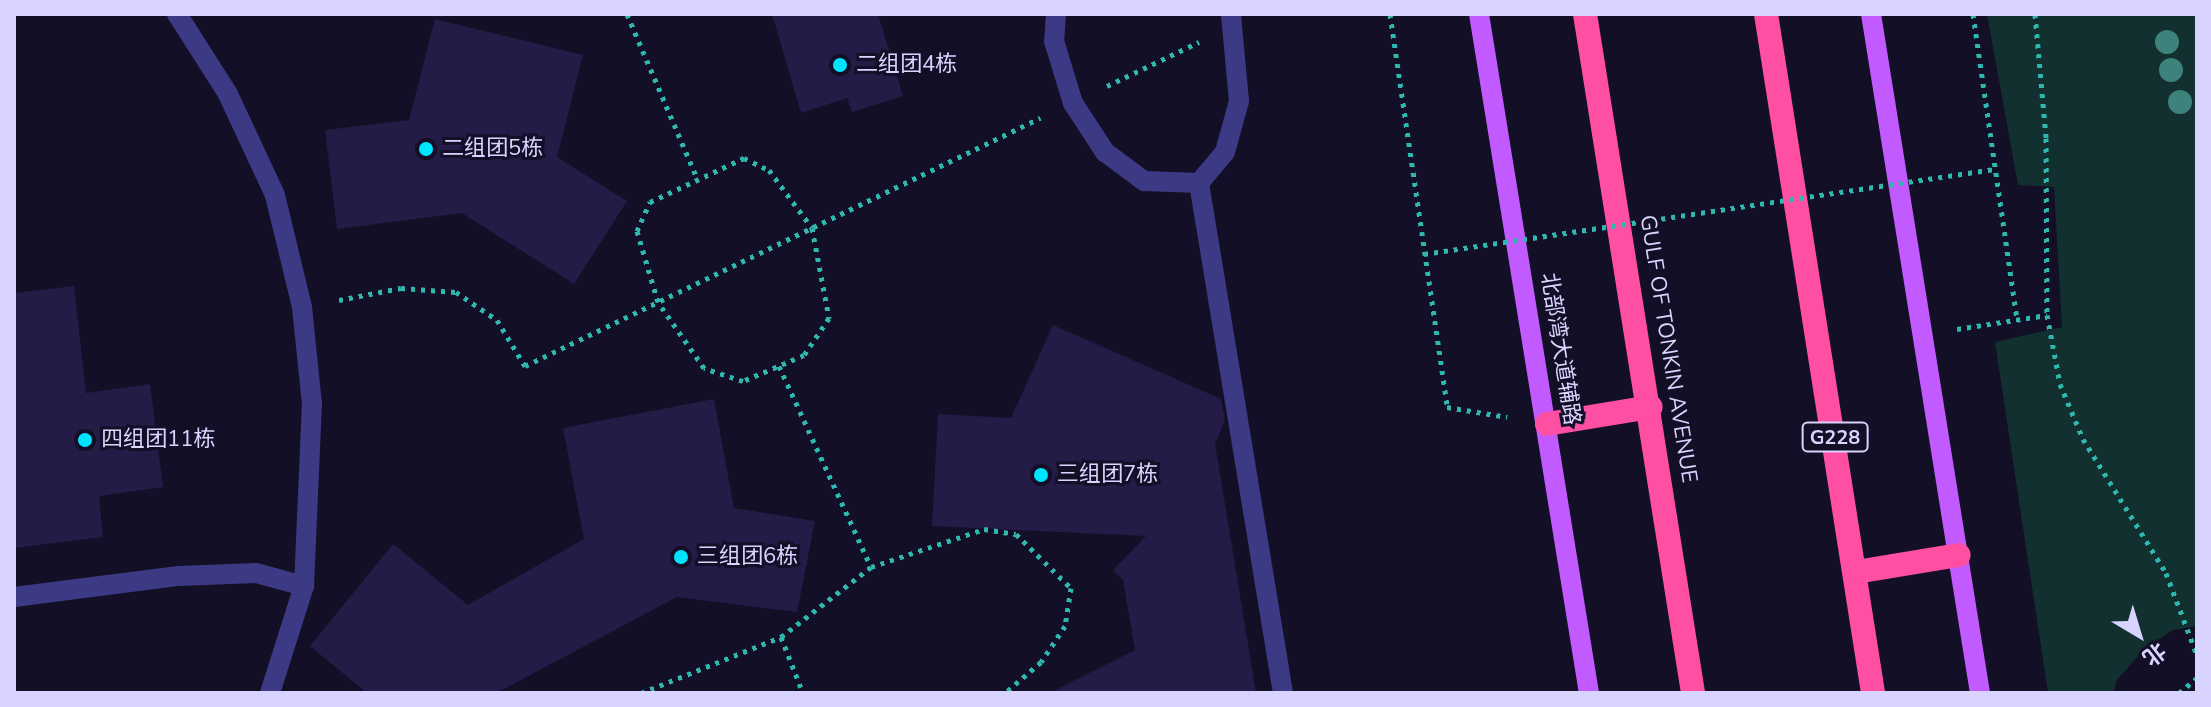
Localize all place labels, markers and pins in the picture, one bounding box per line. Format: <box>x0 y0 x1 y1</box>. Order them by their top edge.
place label: 二组团4栋 <box>856 52 957 78</box>
marker: 二组团4栋 <box>831 56 849 74</box>
place label: 二组团5栋 <box>442 136 543 162</box>
marker: 二组团5栋 <box>417 140 435 158</box>
place label: 四组团11栋 <box>101 427 215 453</box>
marker: 四组团11栋 <box>76 431 94 449</box>
place label: 三组团7栋 <box>1057 462 1158 488</box>
marker: 三组团7栋 <box>1032 466 1050 484</box>
place label: 三组团6栋 <box>697 544 798 570</box>
marker: 三组团6栋 <box>672 548 690 566</box>

